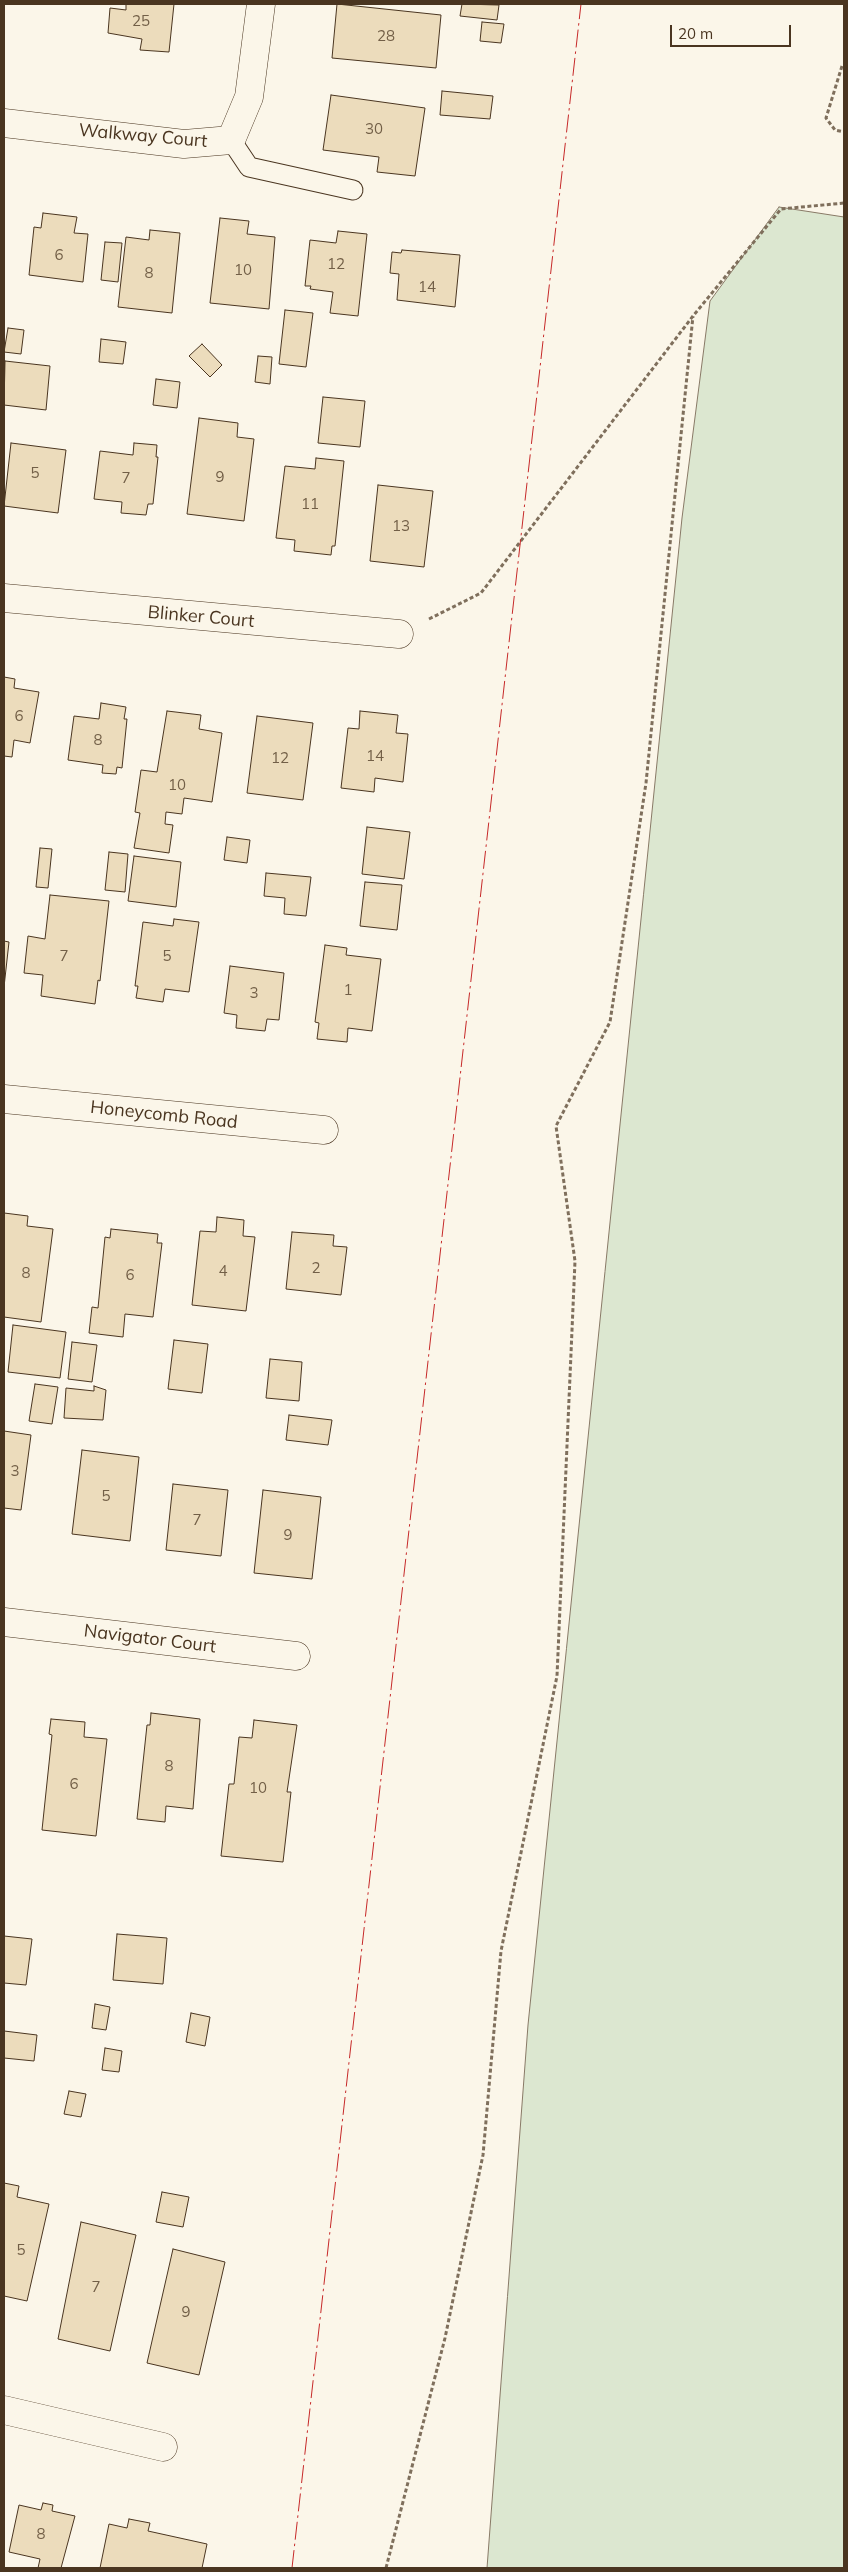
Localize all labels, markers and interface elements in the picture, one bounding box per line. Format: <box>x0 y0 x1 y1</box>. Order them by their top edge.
house number: 25 <box>132 12 150 30</box>
scale bar <box>673 15 794 47</box>
text: 20 m <box>678 24 713 43</box>
house number: 28 <box>377 27 395 45</box>
street label: Walkway Court <box>78 120 208 152</box>
house number: 30 <box>365 120 383 138</box>
house number: 6 <box>55 246 63 264</box>
house number: 12 <box>327 255 345 273</box>
house number: 10 <box>234 261 252 279</box>
house number: 8 <box>145 264 153 282</box>
house number: 14 <box>418 278 436 296</box>
house number: 5 <box>31 464 39 482</box>
house number: 9 <box>216 468 224 486</box>
house number: 7 <box>122 469 130 487</box>
house number: 11 <box>301 495 319 513</box>
house number: 13 <box>392 517 410 535</box>
street label: Blinker Court <box>147 602 255 632</box>
house number: 6 <box>15 707 23 725</box>
house number: 8 <box>94 731 102 749</box>
house number: 14 <box>366 747 384 765</box>
house number: 12 <box>271 749 289 767</box>
house number: 10 <box>168 776 186 794</box>
house number: 7 <box>60 947 68 965</box>
house number: 5 <box>163 947 171 965</box>
house number: 1 <box>344 981 352 999</box>
house number: 3 <box>250 984 258 1002</box>
street label: Honeycomb Road <box>89 1097 239 1133</box>
house number: 2 <box>312 1259 320 1277</box>
house number: 4 <box>219 1262 227 1280</box>
house number: 8 <box>22 1264 30 1282</box>
house number: 6 <box>126 1266 134 1284</box>
house number: 3 <box>11 1462 19 1480</box>
house number: 5 <box>102 1487 110 1505</box>
house number: 7 <box>193 1511 201 1529</box>
house number: 9 <box>284 1526 292 1544</box>
street label: Navigator Court <box>83 1620 217 1658</box>
house number: 8 <box>165 1757 173 1775</box>
house number: 6 <box>70 1775 78 1793</box>
house number: 10 <box>249 1779 267 1797</box>
house number: 5 <box>17 2241 25 2259</box>
house number: 7 <box>92 2278 100 2296</box>
house number: 9 <box>182 2303 190 2321</box>
house number: 8 <box>37 2525 45 2543</box>

